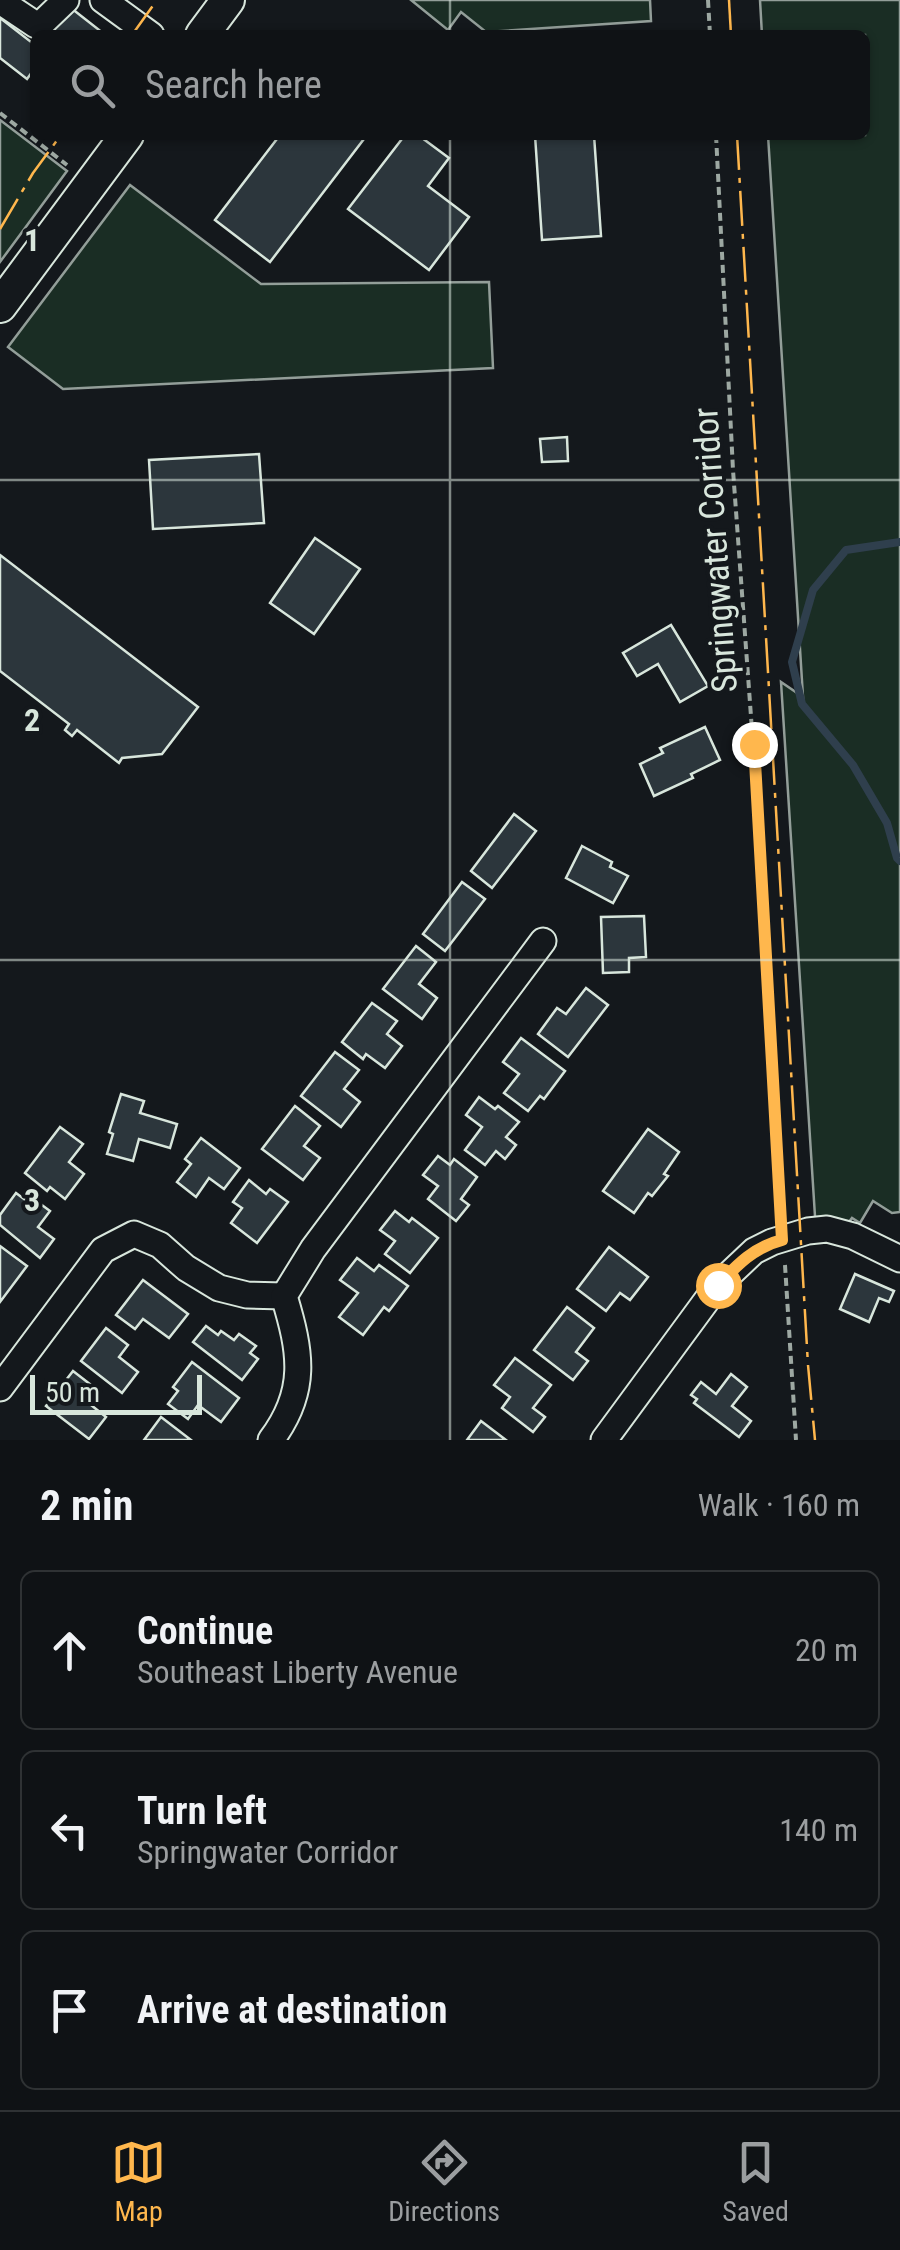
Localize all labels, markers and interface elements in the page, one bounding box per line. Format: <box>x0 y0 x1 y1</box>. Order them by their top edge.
search box <box>30 30 870 140</box>
icon: search <box>65 58 120 113</box>
text: Search here <box>145 63 322 107</box>
text: 1 <box>24 221 40 259</box>
street label: Springwater Corridor <box>685 406 746 694</box>
text: 2 <box>24 701 40 739</box>
route end <box>732 722 778 768</box>
text: 3 <box>24 1181 40 1219</box>
route start <box>696 1263 742 1309</box>
scale bar <box>30 1370 202 1414</box>
text: 50 m <box>45 1376 100 1409</box>
text: 2 min <box>40 1481 133 1530</box>
text: Walk · 160 m <box>698 1486 860 1524</box>
text: Continue <box>137 1609 273 1653</box>
icon: ahead <box>42 1623 97 1678</box>
text: 20 m <box>795 1631 858 1669</box>
text: Southeast Liberty Avenue <box>137 1653 458 1691</box>
text: Turn left <box>137 1789 267 1833</box>
icon: left <box>42 1803 97 1858</box>
text: 140 m <box>779 1811 858 1849</box>
text: Springwater Corridor <box>137 1833 398 1871</box>
icon: arrive <box>42 1983 97 2038</box>
text: Arrive at destination <box>137 1988 447 2032</box>
tab: Map <box>111 2135 166 2228</box>
tab: Directions <box>388 2135 500 2228</box>
tab: Saved <box>722 2135 789 2228</box>

